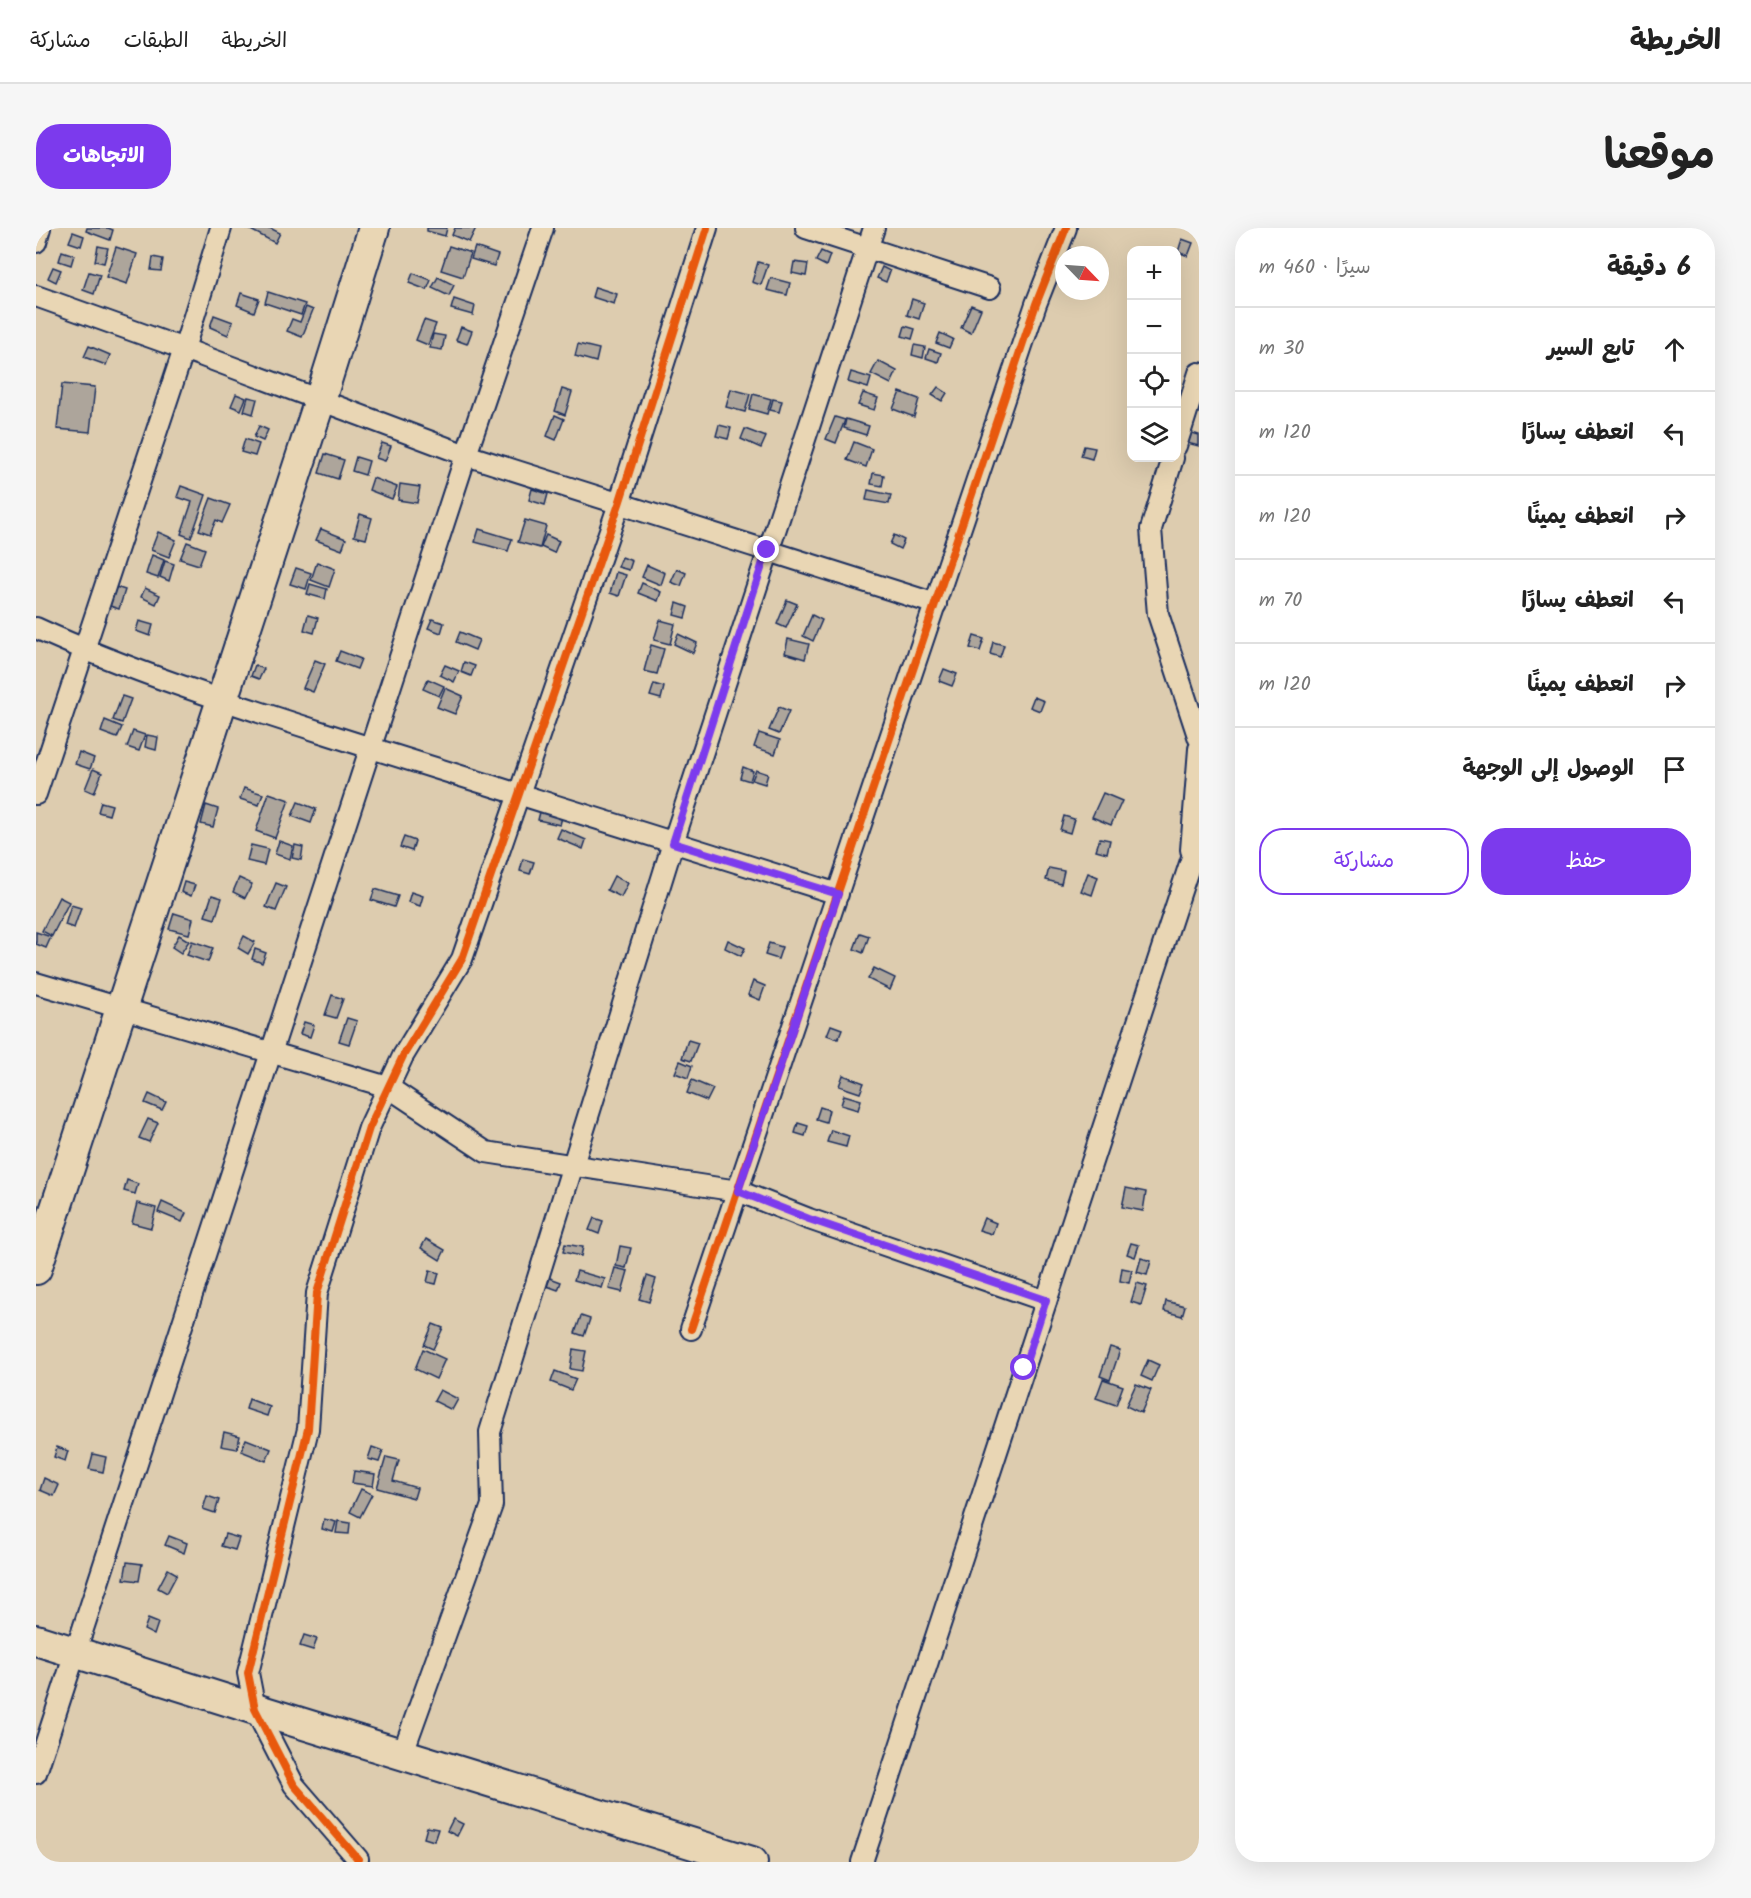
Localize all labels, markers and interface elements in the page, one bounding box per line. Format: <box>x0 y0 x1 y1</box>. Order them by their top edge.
text: الخريطة <box>1630 19 1721 64</box>
text: مشاركة <box>30 25 91 58</box>
text: الطبقات <box>124 25 189 58</box>
text: الخريطة <box>222 25 287 58</box>
text: موقعنا <box>1604 123 1715 190</box>
button: الاتجاهات <box>36 124 171 189</box>
north arrow <box>1055 246 1109 300</box>
map controls <box>1127 246 1181 462</box>
button: + <box>1127 246 1181 300</box>
text: 6 دقيقة <box>1607 247 1691 289</box>
text: سيرًا · 460 m <box>1259 252 1371 284</box>
button: − <box>1127 300 1181 354</box>
text: تابع السير <box>1547 332 1634 367</box>
text: 30 m <box>1259 333 1304 365</box>
icon: ahead <box>1658 333 1691 366</box>
button: locate <box>1127 354 1181 408</box>
button: layers <box>1127 408 1181 462</box>
text: انعطف يسارًا <box>1522 416 1634 451</box>
text: 120 m <box>1259 417 1311 449</box>
icon: left <box>1658 417 1691 450</box>
text: انعطف يمينًا <box>1527 500 1634 535</box>
text: 120 m <box>1259 501 1311 533</box>
icon: right <box>1658 501 1691 534</box>
route end <box>753 536 779 562</box>
text: انعطف يسارًا <box>1522 584 1634 619</box>
text: 70 m <box>1259 585 1302 617</box>
icon: left <box>1658 585 1691 618</box>
text: انعطف يمينًا <box>1527 668 1634 703</box>
text: 120 m <box>1259 669 1311 701</box>
icon: right <box>1658 669 1691 702</box>
text: الوصول إلى الوجهة <box>1462 752 1634 787</box>
icon: arrive <box>1658 753 1691 786</box>
button: مشاركة <box>1259 828 1469 895</box>
button: حفظ <box>1481 828 1691 895</box>
route start <box>1010 1354 1036 1380</box>

